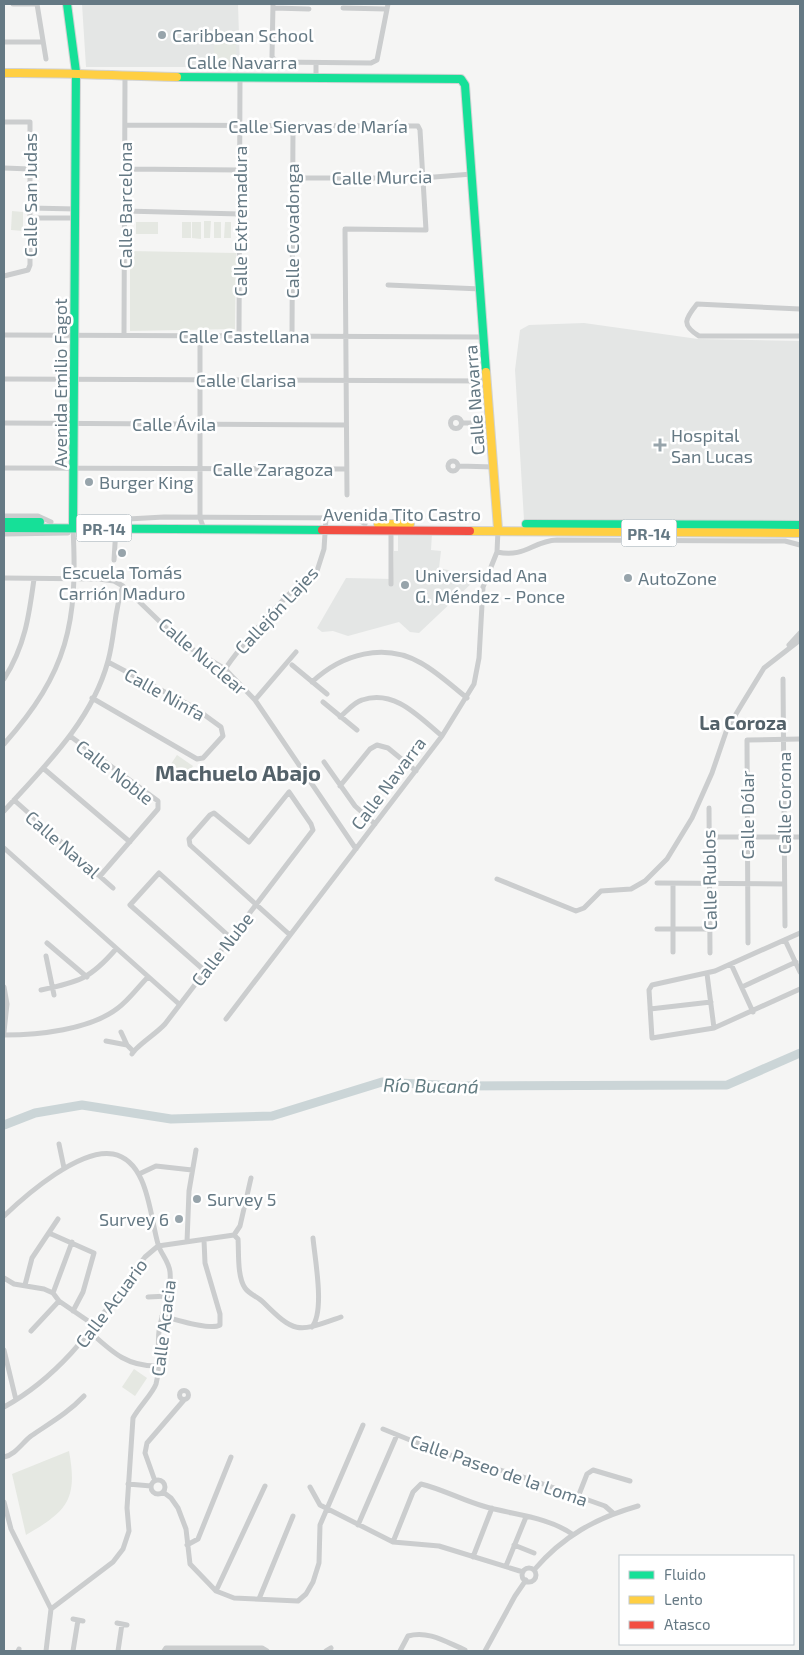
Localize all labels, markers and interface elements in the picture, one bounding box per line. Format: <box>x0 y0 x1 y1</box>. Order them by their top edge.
place label: Caribbean School <box>172 24 314 46</box>
marker: Caribbean School <box>156 29 168 41</box>
street label: Calle Navarra <box>187 51 297 73</box>
street label: Calle Siervas de María <box>228 115 408 137</box>
street label: Calle San Judas <box>19 133 41 257</box>
street label: Calle Barcelona <box>114 142 136 268</box>
street label: Calle Extremadura <box>229 146 251 296</box>
street label: Calle Covadonga <box>281 163 303 299</box>
street label: Calle Murcia <box>331 165 433 189</box>
street label: Avenida Emilio Fagot <box>49 298 71 468</box>
street label: Calle Castellana <box>178 325 310 347</box>
street label: Calle Navarra <box>459 344 489 456</box>
street label: Calle Clarisa <box>196 369 296 391</box>
street label: Calle Ávila <box>132 413 216 435</box>
place label: Hospital San Lucas <box>671 424 753 467</box>
marker: Hospital San Lucas <box>653 438 667 452</box>
street label: Calle Zaragoza <box>213 458 333 480</box>
place label: Burger King <box>99 471 194 493</box>
marker: Burger King <box>83 476 95 488</box>
street label: Avenida Tito Castro <box>323 503 481 525</box>
road number: PR-14 <box>76 514 132 542</box>
road number: PR-14 <box>622 520 676 546</box>
marker: Escuela Tomás Carrión Maduro <box>116 547 128 559</box>
place label: Escuela Tomás Carrión Maduro <box>58 561 186 604</box>
street label: Callejón Lajes <box>230 561 322 659</box>
place label: Universidad Ana G. Méndez - Ponce <box>415 564 565 607</box>
place label: AutoZone <box>638 567 717 589</box>
marker: AutoZone <box>622 572 634 584</box>
marker: Universidad Ana G. Méndez - Ponce <box>399 579 411 591</box>
street label: Calle Nuclear <box>154 613 252 699</box>
street label: Calle Ninfa <box>121 663 209 725</box>
district label: La Coroza <box>699 711 787 734</box>
street label: Calle Navarra <box>346 732 430 834</box>
street label: Calle Noble <box>72 735 158 809</box>
street label: Calle Corona <box>773 752 795 854</box>
district label: Machuelo Abajo <box>155 759 321 785</box>
street label: Calle Dólar <box>736 770 758 860</box>
street label: Calle Naval <box>21 806 105 883</box>
street label: Calle Rublos <box>697 829 721 931</box>
street label: Calle Nube <box>186 908 258 990</box>
water label: Río Bucaná <box>383 1073 479 1097</box>
place label: Survey 5 <box>207 1188 276 1210</box>
marker: Survey 5 <box>191 1193 203 1205</box>
place label: Survey 6 <box>99 1208 169 1230</box>
marker: Survey 6 <box>173 1213 185 1225</box>
street label: Calle Acuario <box>70 1254 152 1352</box>
street label: Calle Acacia <box>146 1278 180 1378</box>
street label: Calle Paseo de la Loma <box>407 1429 591 1511</box>
legend <box>619 1555 794 1645</box>
text: Fluido <box>664 1565 706 1583</box>
text: Lento <box>664 1590 703 1608</box>
text: Atasco <box>664 1615 710 1633</box>

